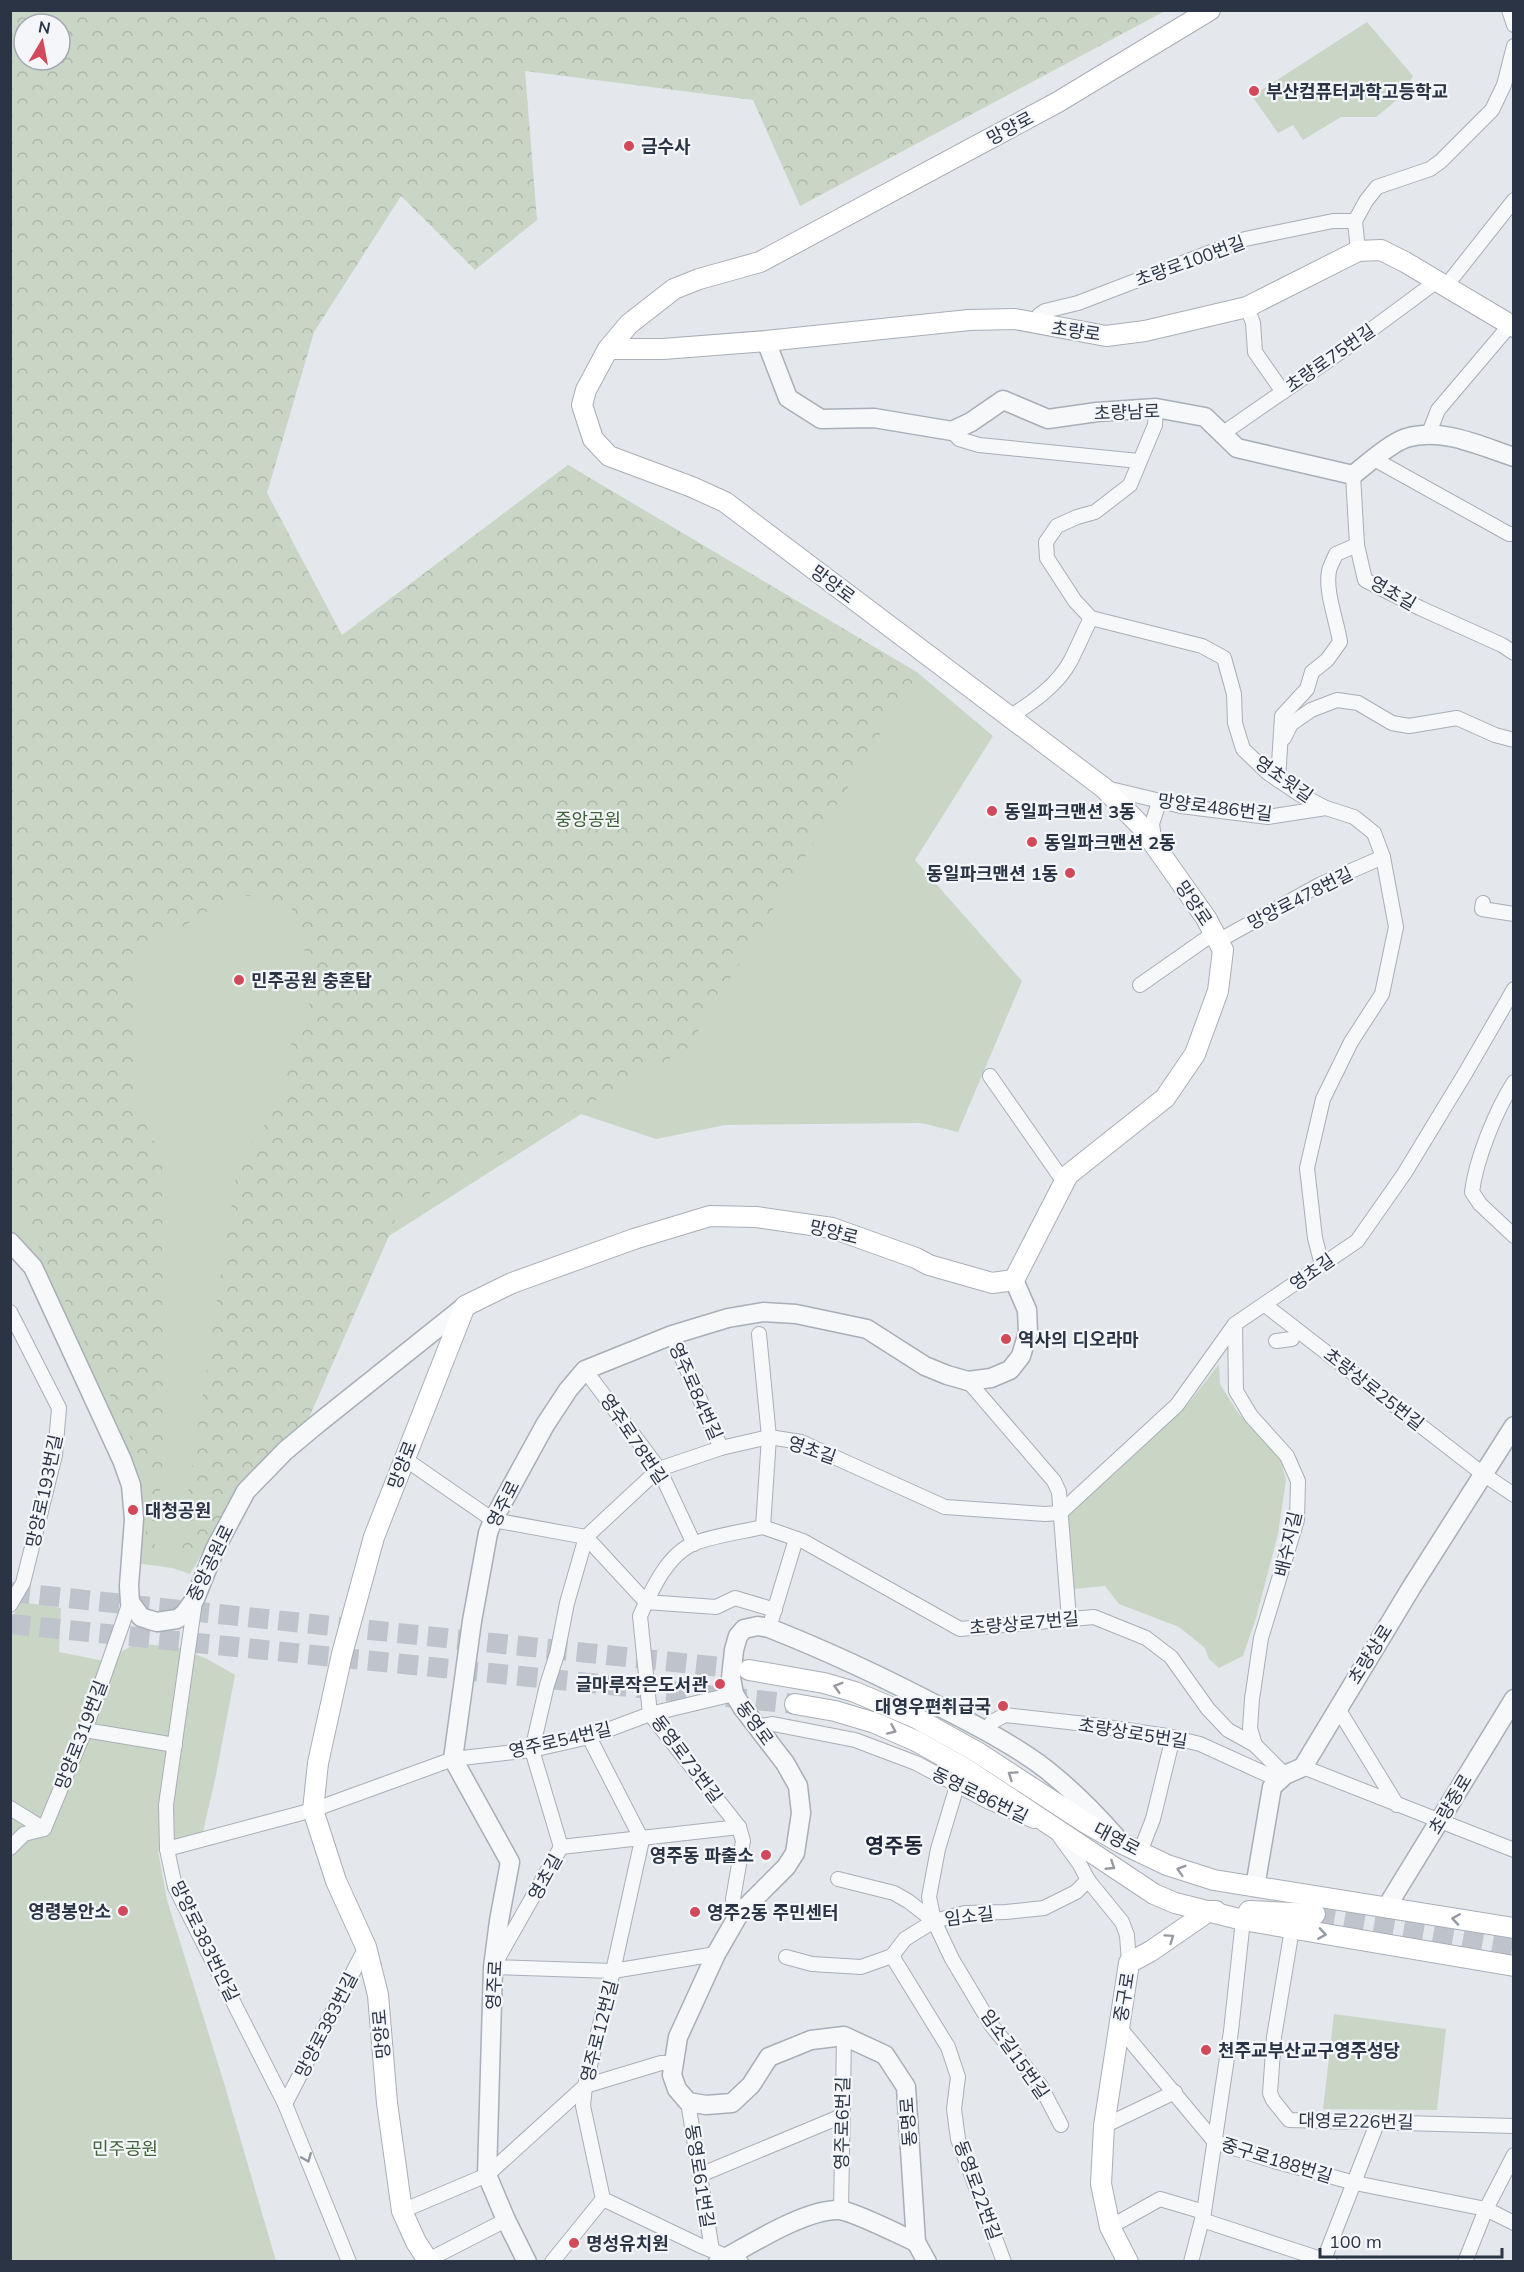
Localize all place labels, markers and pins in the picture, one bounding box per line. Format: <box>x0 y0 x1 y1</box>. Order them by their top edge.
place label: 부산컴퓨터과학고등학교 <box>1266 80 1448 103</box>
marker: 부산컴퓨터과학고등학교 <box>1247 84 1261 98</box>
place label: 금수사 <box>641 135 691 158</box>
marker: 금수사 <box>622 139 636 153</box>
place label: 동일파크맨션 3동 <box>1004 800 1136 823</box>
marker: 동일파크맨션 3동 <box>985 804 999 818</box>
place label: 동일파크맨션 2동 <box>1044 831 1176 854</box>
marker: 동일파크맨션 2동 <box>1025 835 1039 849</box>
place label: 동일파크맨션 1동 <box>926 862 1058 885</box>
marker: 동일파크맨션 1동 <box>1063 866 1077 880</box>
place label: 민주공원 충혼탑 <box>251 969 372 992</box>
marker: 민주공원 충혼탑 <box>232 973 246 987</box>
place label: 역사의 디오라마 <box>1018 1328 1139 1351</box>
marker: 역사의 디오라마 <box>999 1332 1013 1346</box>
place label: 대청공원 <box>145 1499 211 1522</box>
marker: 대청공원 <box>126 1503 140 1517</box>
place label: 글마루작은도서관 <box>576 1673 708 1696</box>
marker: 글마루작은도서관 <box>713 1677 727 1691</box>
place label: 대영우편취급국 <box>875 1695 991 1718</box>
marker: 대영우편취급국 <box>996 1699 1010 1713</box>
place label: 영주동 파출소 <box>650 1844 754 1867</box>
marker: 영주동 파출소 <box>759 1848 773 1862</box>
place label: 영령봉안소 <box>28 1900 111 1923</box>
place label: 영주2동 주민센터 <box>707 1901 839 1924</box>
marker: 영령봉안소 <box>116 1904 130 1918</box>
marker: 영주2동 주민센터 <box>688 1905 702 1919</box>
place label: 천주교부산교구영주성당 <box>1218 2039 1400 2062</box>
marker: 천주교부산교구영주성당 <box>1199 2043 1213 2057</box>
place label: 명성유치원 <box>586 2232 669 2255</box>
marker: 명성유치원 <box>567 2236 581 2250</box>

